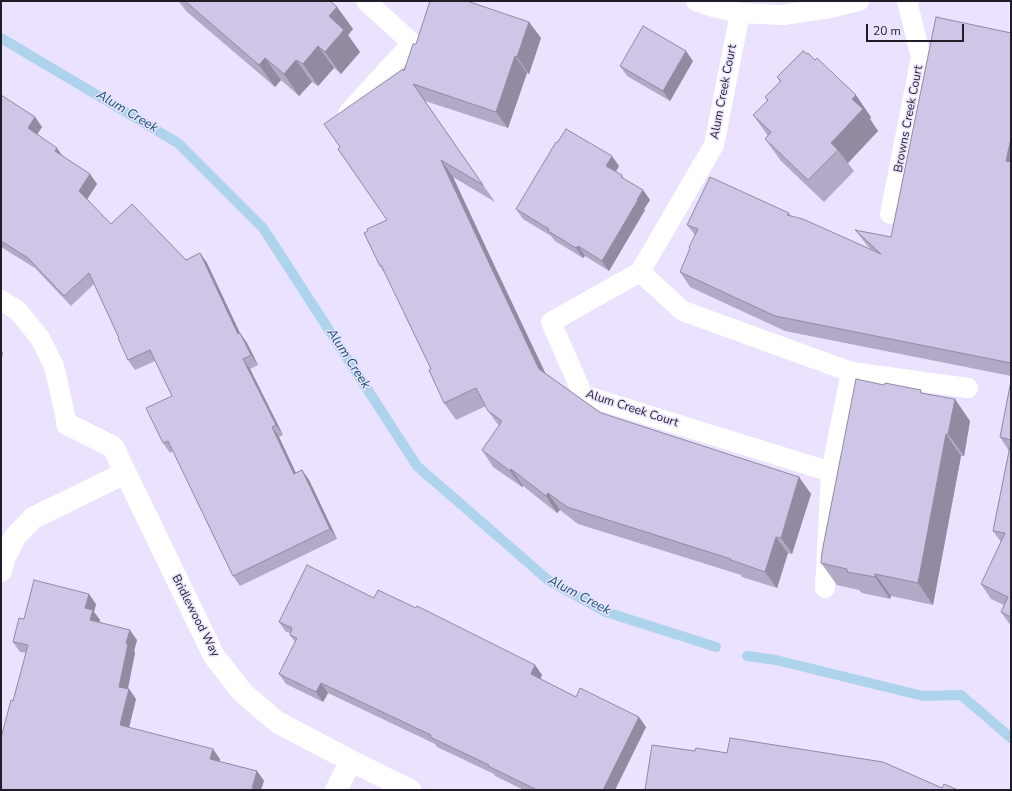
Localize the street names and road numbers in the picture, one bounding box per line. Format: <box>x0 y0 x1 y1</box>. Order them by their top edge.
street label: Alum Creek Court <box>708 43 740 141</box>
street label: Browns Creek Court <box>892 64 926 174</box>
street label: Alum Creek Court <box>584 387 680 431</box>
street label: Bridlewood Way <box>168 572 222 660</box>

